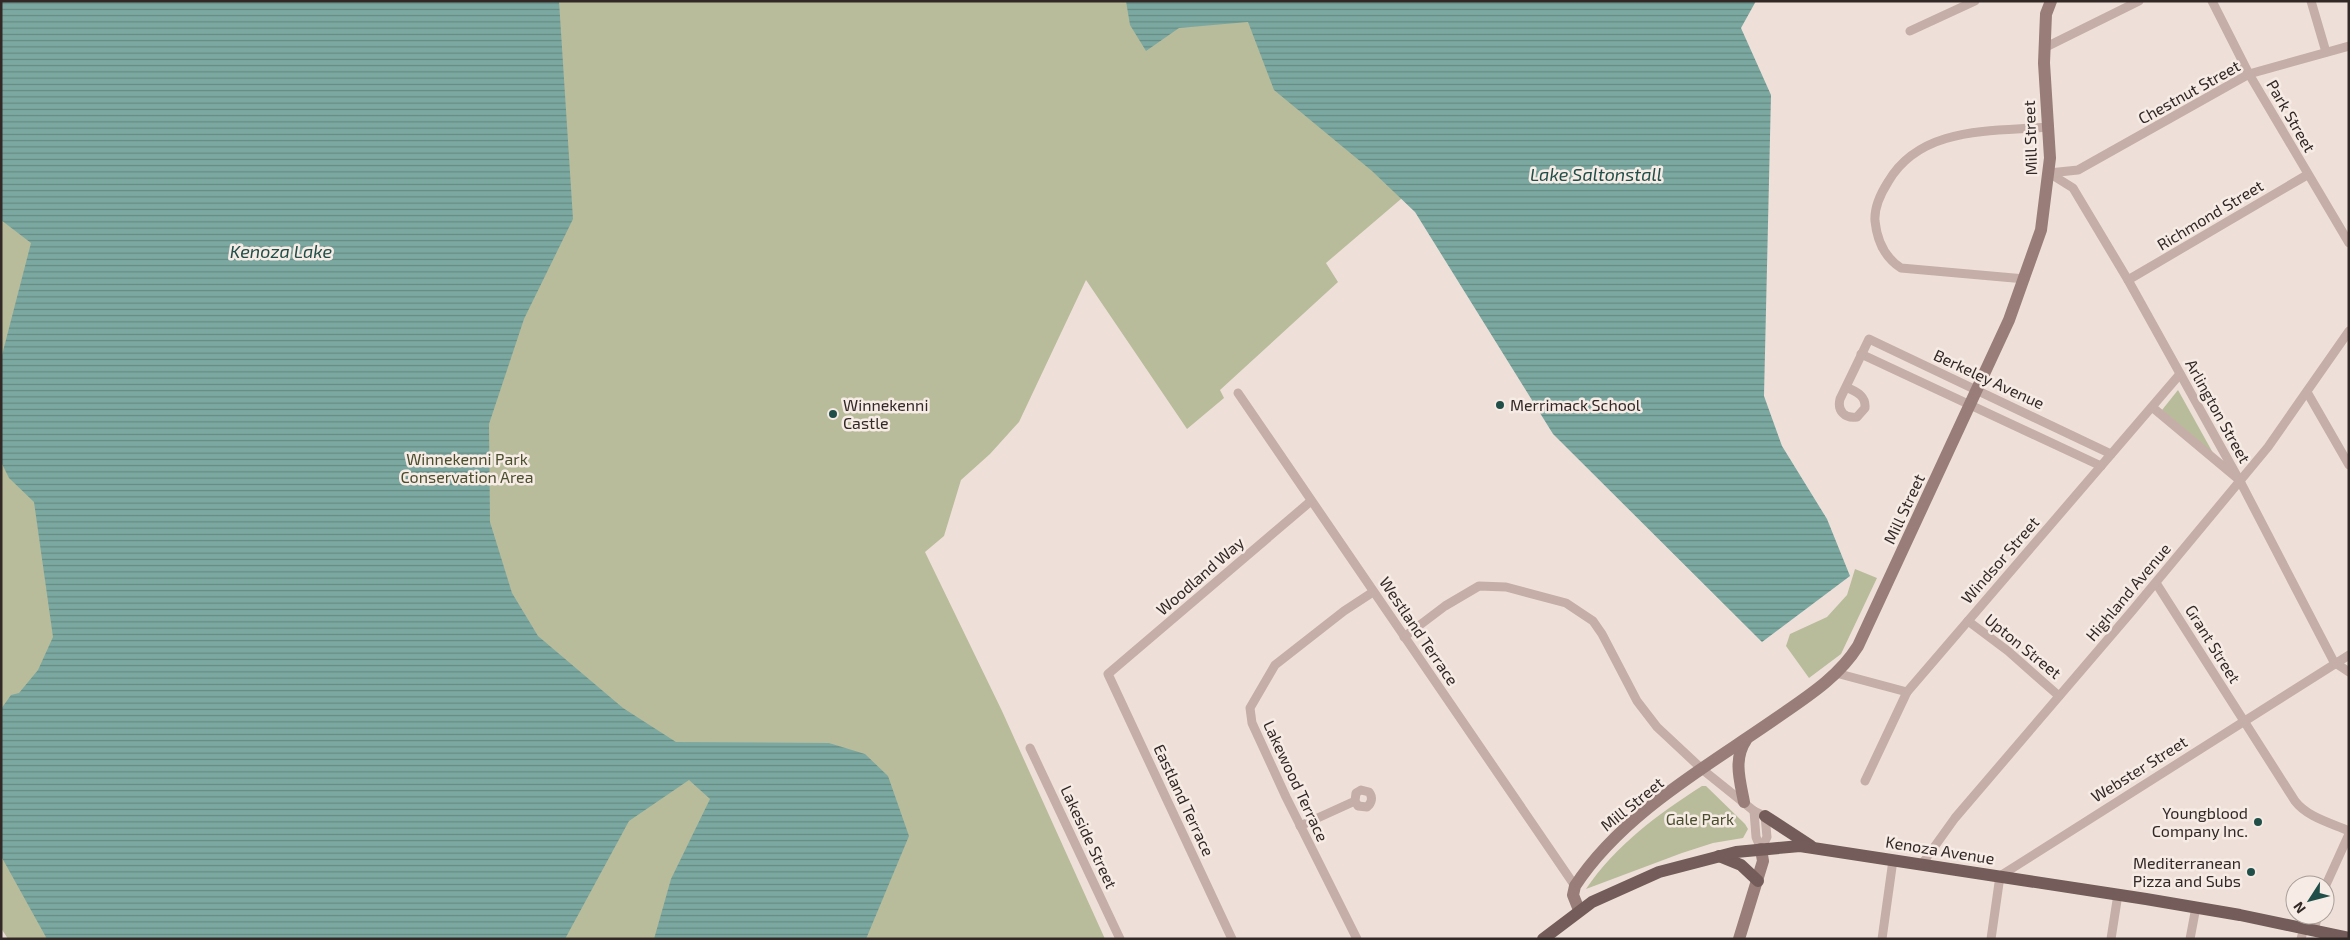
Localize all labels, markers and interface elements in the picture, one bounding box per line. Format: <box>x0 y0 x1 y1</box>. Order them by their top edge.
street label: Chestnut Street <box>2134 56 2243 127</box>
street label: Park Street <box>2263 76 2320 155</box>
street label: Mill Street <box>2019 100 2040 176</box>
water label: Lake Saltonstall <box>1530 163 1662 185</box>
street label: Richmond Street <box>2153 175 2266 254</box>
water label: Kenoza Lake <box>230 240 332 262</box>
street label: Berkeley Avenue <box>1931 345 2047 412</box>
street label: Arlington Street <box>2182 355 2255 466</box>
place label: Winnekenni Castle <box>843 395 928 432</box>
place label: Merrimack School <box>1510 395 1641 414</box>
marker: Merrimack School <box>1494 399 1506 411</box>
marker: Winnekenni Castle <box>827 408 839 420</box>
park label: Winnekenni Park Conservation Area <box>401 449 534 486</box>
street label: Mill Street <box>1879 471 1928 547</box>
street label: Windsor Street <box>1957 512 2043 607</box>
street label: Woodland Way <box>1152 532 1248 619</box>
street label: Highland Avenue <box>2081 539 2174 644</box>
street label: Westland Terrace <box>1376 573 1463 689</box>
street label: Grant Street <box>2182 601 2245 686</box>
street label: Upton Street <box>1981 609 2065 682</box>
street label: Lakewood Terrace <box>1260 717 1333 844</box>
street label: Webster Street <box>2087 731 2190 806</box>
street label: Eastland Terrace <box>1150 741 1219 859</box>
street label: Mill Street <box>1597 773 1667 835</box>
street label: Lakeside Street <box>1057 782 1122 891</box>
place label: Youngblood Company Inc. <box>2152 803 2248 840</box>
park label: Gale Park <box>1666 809 1734 828</box>
marker: Youngblood Company Inc. <box>2252 816 2264 828</box>
street label: Kenoza Avenue <box>1884 832 1996 867</box>
place label: Mediterranean Pizza and Subs <box>2133 853 2241 890</box>
marker: Mediterranean Pizza and Subs <box>2245 866 2257 878</box>
north arrow <box>2285 875 2335 925</box>
text: N <box>2289 899 2309 917</box>

